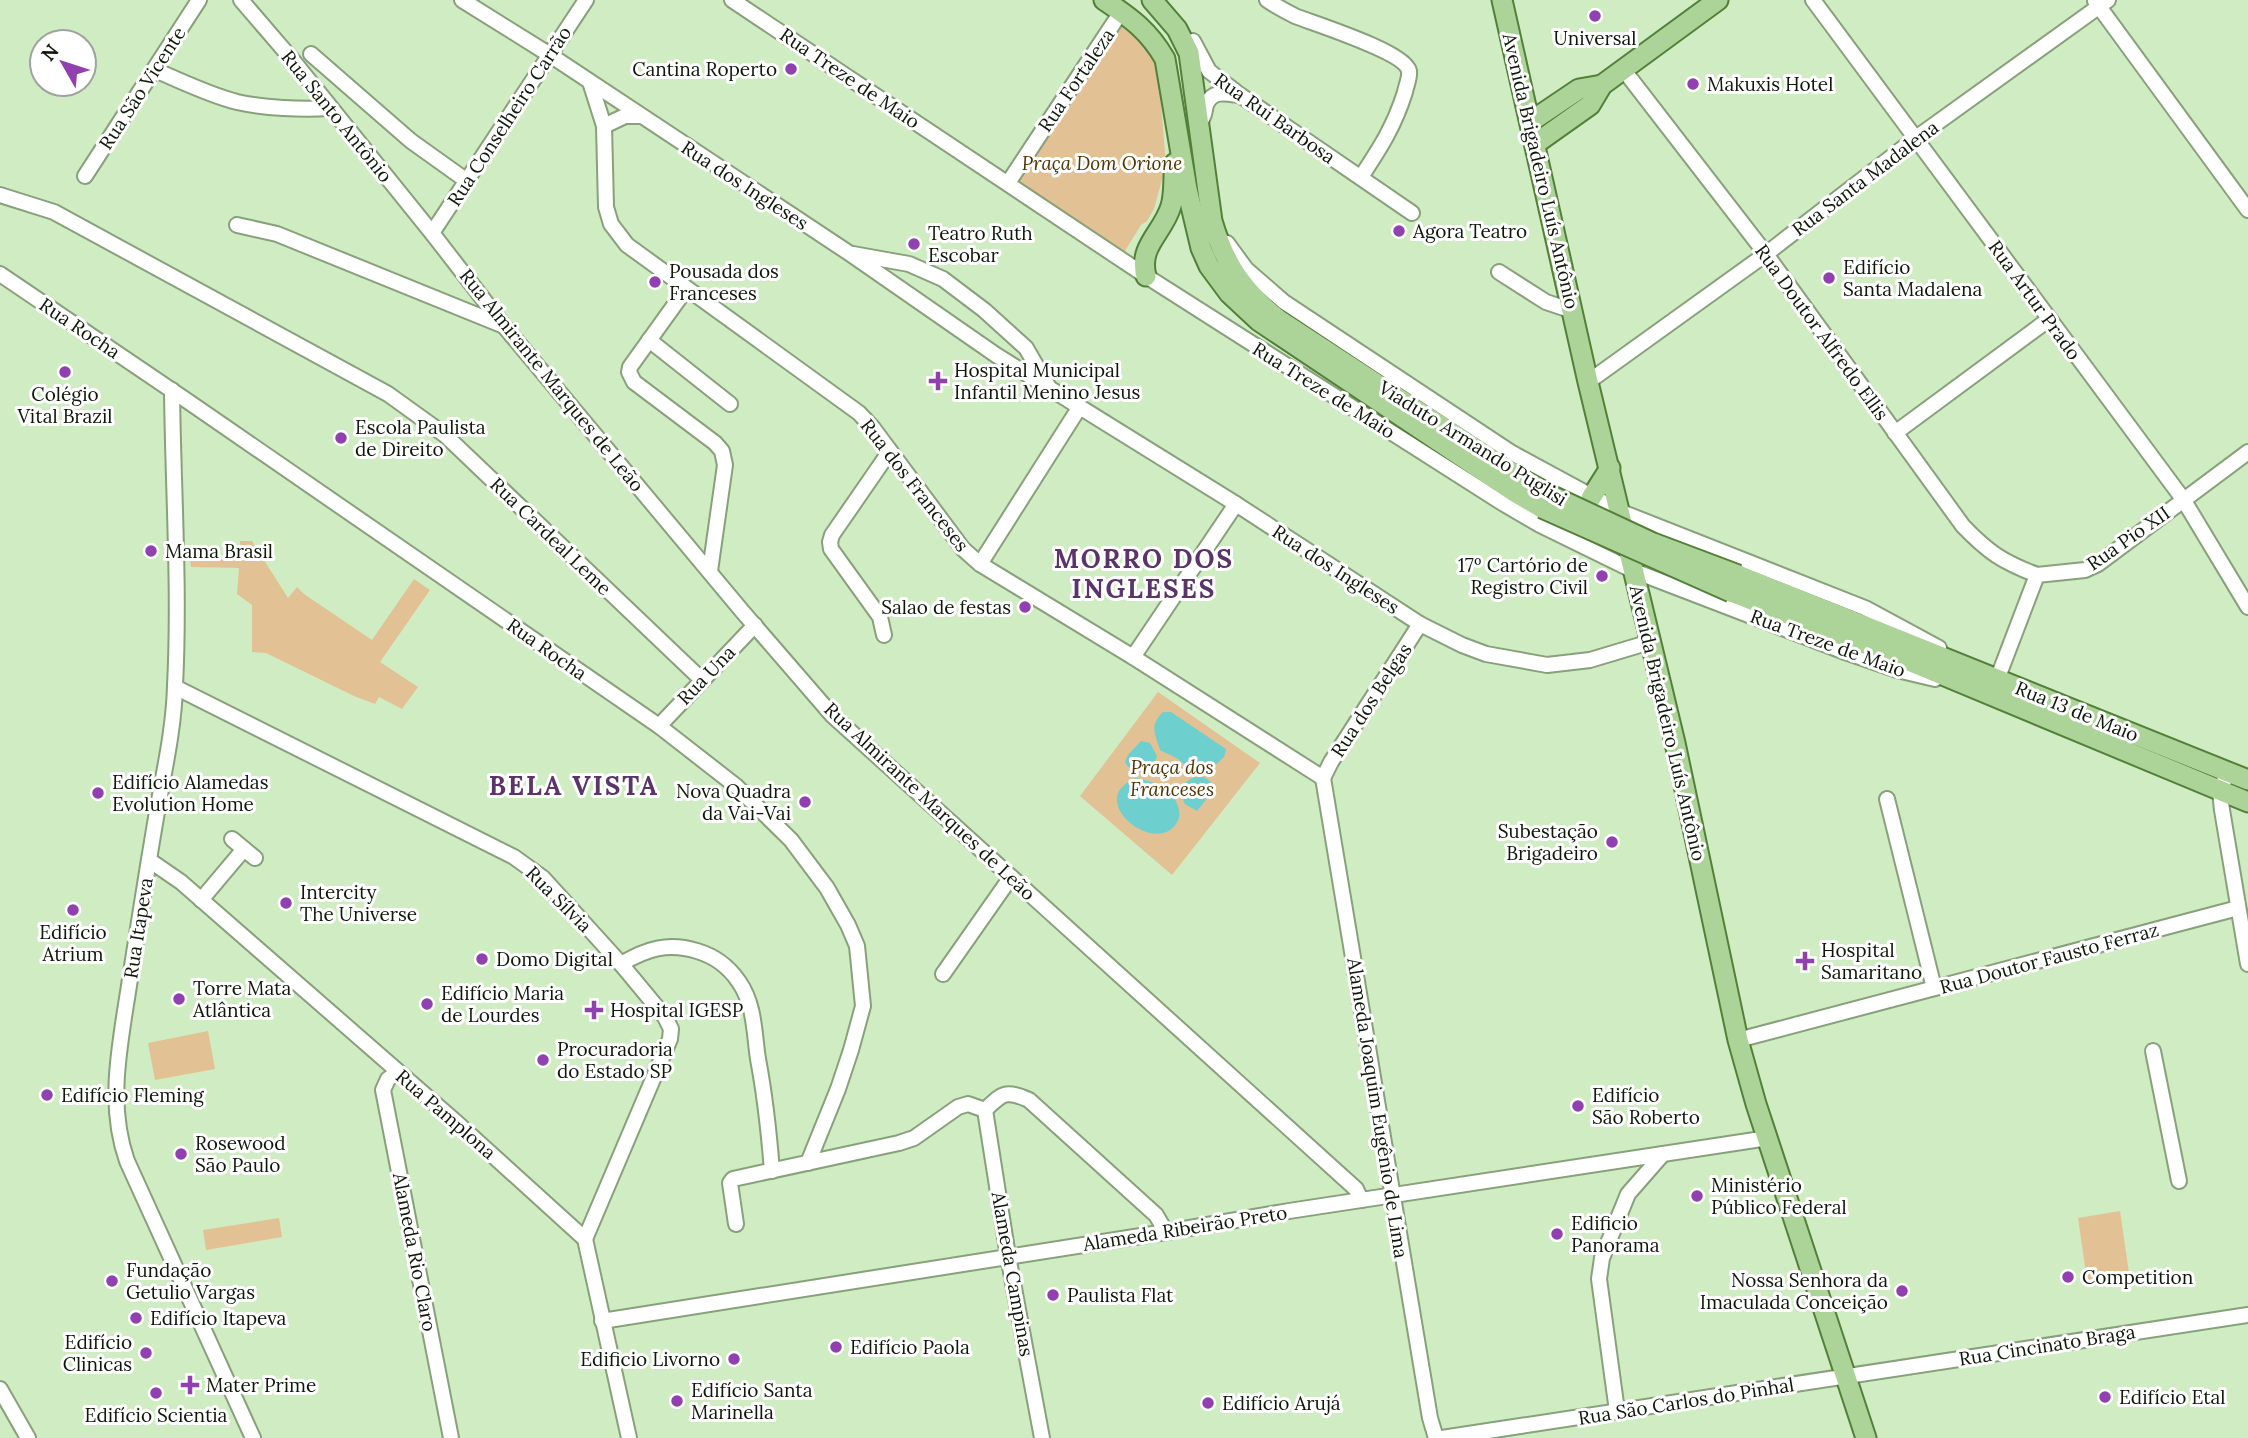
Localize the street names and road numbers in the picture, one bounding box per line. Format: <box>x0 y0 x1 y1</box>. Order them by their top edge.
street label: Rua Conselheiro Carrão <box>442 21 576 211</box>
street label: Rua São Vicente <box>93 22 191 154</box>
street label: Rua Treze de Maio <box>775 22 925 134</box>
street label: Rua Fortaleza <box>1033 23 1120 136</box>
street label: Avenida Brigadeiro Luís Antônio <box>1497 30 1584 311</box>
street label: Rua Santo Antônio <box>276 45 398 187</box>
street label: Rua Rui Barbosa <box>1210 67 1340 169</box>
street label: Rua Santa Madalena <box>1787 115 1943 241</box>
street label: Rua dos Ingleses <box>677 135 813 235</box>
street label: Rua Artur Prado <box>1984 235 2086 365</box>
street label: Rua Doutor Alfredo Ellis <box>1750 239 1894 425</box>
street label: Rua Almirante Marques de Leão <box>455 264 649 496</box>
street label: Rua Rocha <box>35 292 125 364</box>
street label: Rua Treze de Maio <box>1248 336 1400 444</box>
street label: Viaduto Armando Puglisi <box>1373 375 1572 511</box>
street label: Rua dos Franceses <box>856 414 975 556</box>
street label: Rua Cardeal Leme <box>485 472 617 600</box>
street label: Rua Pio XII <box>2082 501 2174 575</box>
street label: Rua dos Ingleses <box>1268 519 1404 619</box>
street label: Avenida Brigadeiro Luís Antônio <box>1624 582 1711 863</box>
street label: Rua Treze de Maio <box>1747 604 1909 682</box>
street label: Rua Rocha <box>502 613 592 685</box>
street label: Rua dos Belgas <box>1325 638 1417 761</box>
street label: Rua Una <box>672 640 740 710</box>
street label: Rua 13 de Maio <box>2012 675 2142 747</box>
street label: Rua Almirante Marques de Leão <box>819 697 1041 905</box>
street label: Rua Sílvia <box>521 861 597 937</box>
street label: Rua Itapeva <box>118 876 158 980</box>
street label: Rua Doutor Fausto Ferraz <box>1937 917 2161 999</box>
street label: Alameda Joaquim Eugênio de Lima <box>1342 955 1414 1260</box>
street label: Rua Pamplona <box>391 1064 501 1164</box>
street label: Alameda Rio Claro <box>388 1170 442 1333</box>
street label: Alameda Campinas <box>986 1189 1039 1359</box>
street label: Alameda Ribeirão Preto <box>1080 1200 1289 1256</box>
street label: Rua Cincinato Braga <box>1957 1319 2137 1371</box>
street label: Rua São Carlos do Pinhal <box>1576 1372 1796 1430</box>

